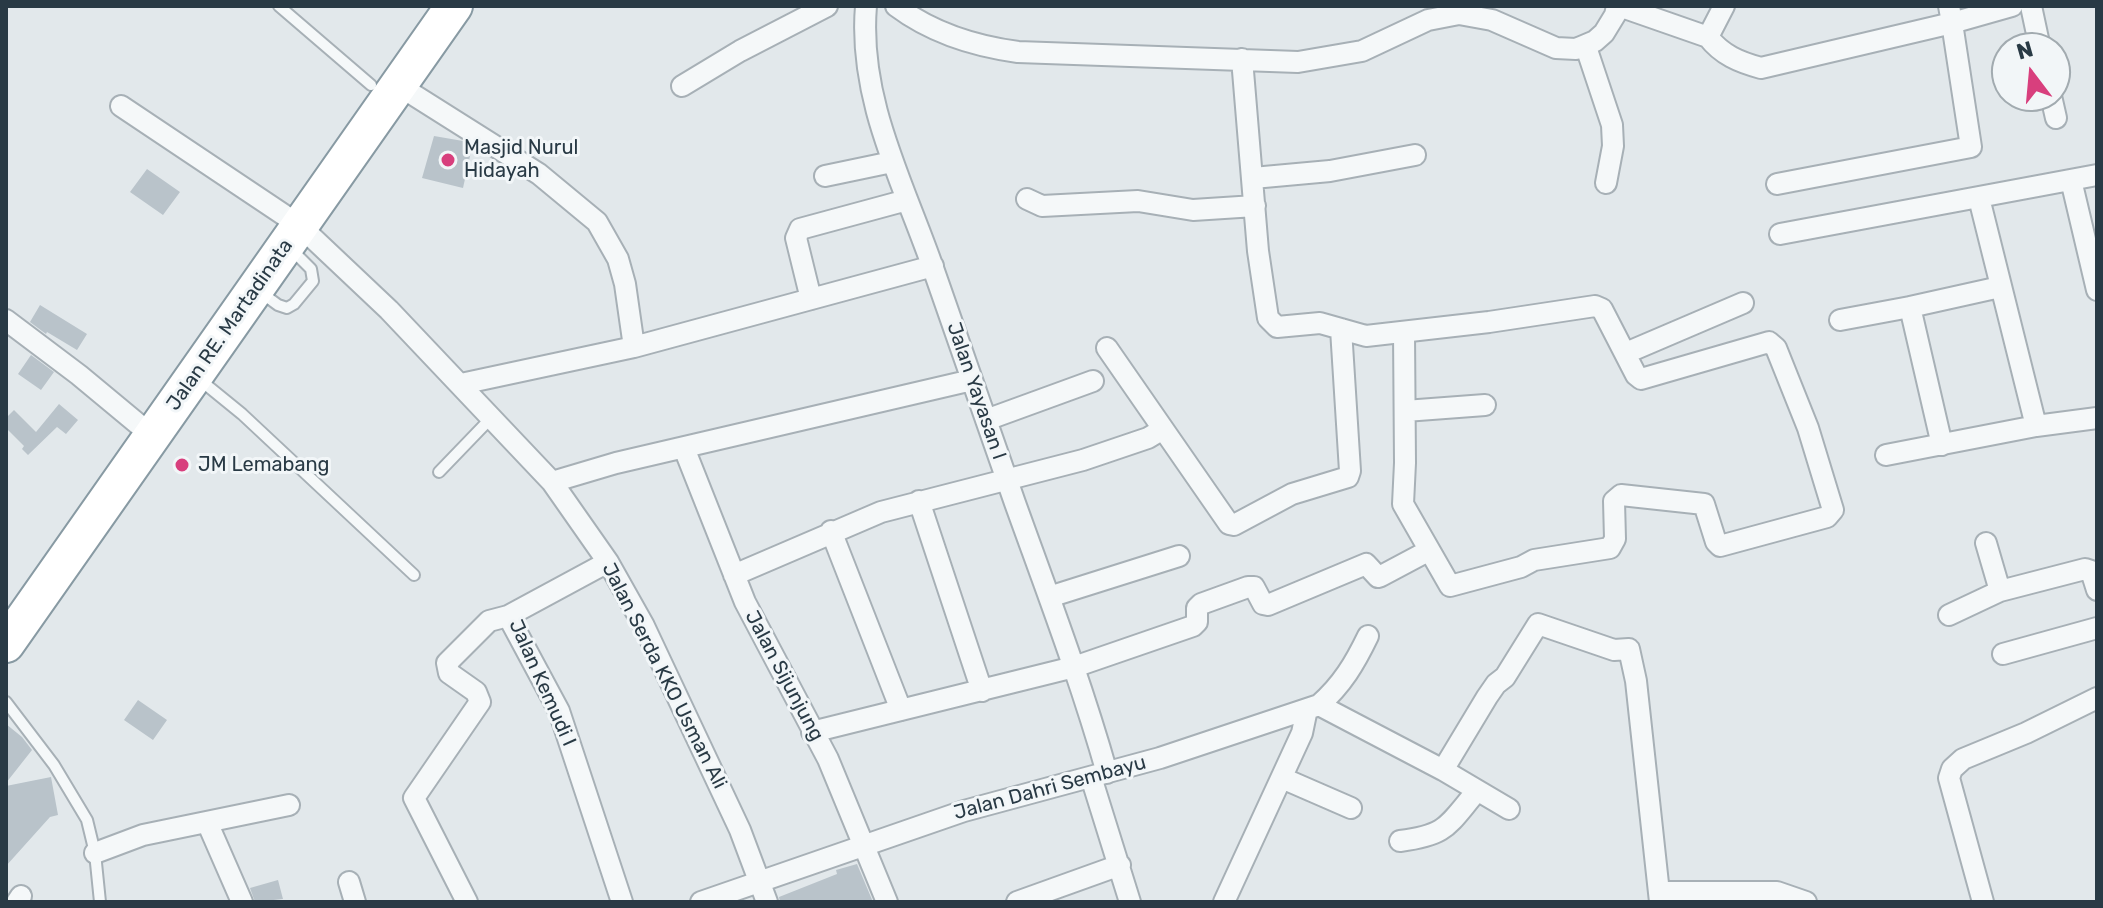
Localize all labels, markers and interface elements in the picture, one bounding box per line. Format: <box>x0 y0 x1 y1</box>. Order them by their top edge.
north arrow <box>1991 32 2071 112</box>
text: N <box>2013 35 2036 66</box>
place label: Masjid Nurul Hidayah <box>464 136 578 183</box>
marker: Masjid Nurul Hidayah <box>439 151 457 169</box>
street label: Jalan RE. Martadinata <box>162 235 298 415</box>
street label: Jalan Yayasan I <box>941 319 1011 463</box>
place label: JM Lemabang <box>198 453 330 477</box>
marker: JM Lemabang <box>173 456 191 474</box>
street label: Jalan Serda KKO Usman Ali <box>597 559 731 793</box>
street label: Jalan Sijunjung <box>740 607 828 745</box>
street label: Jalan Kemudi I <box>503 616 581 750</box>
street label: Jalan Dahri Sembayu <box>951 751 1149 825</box>

